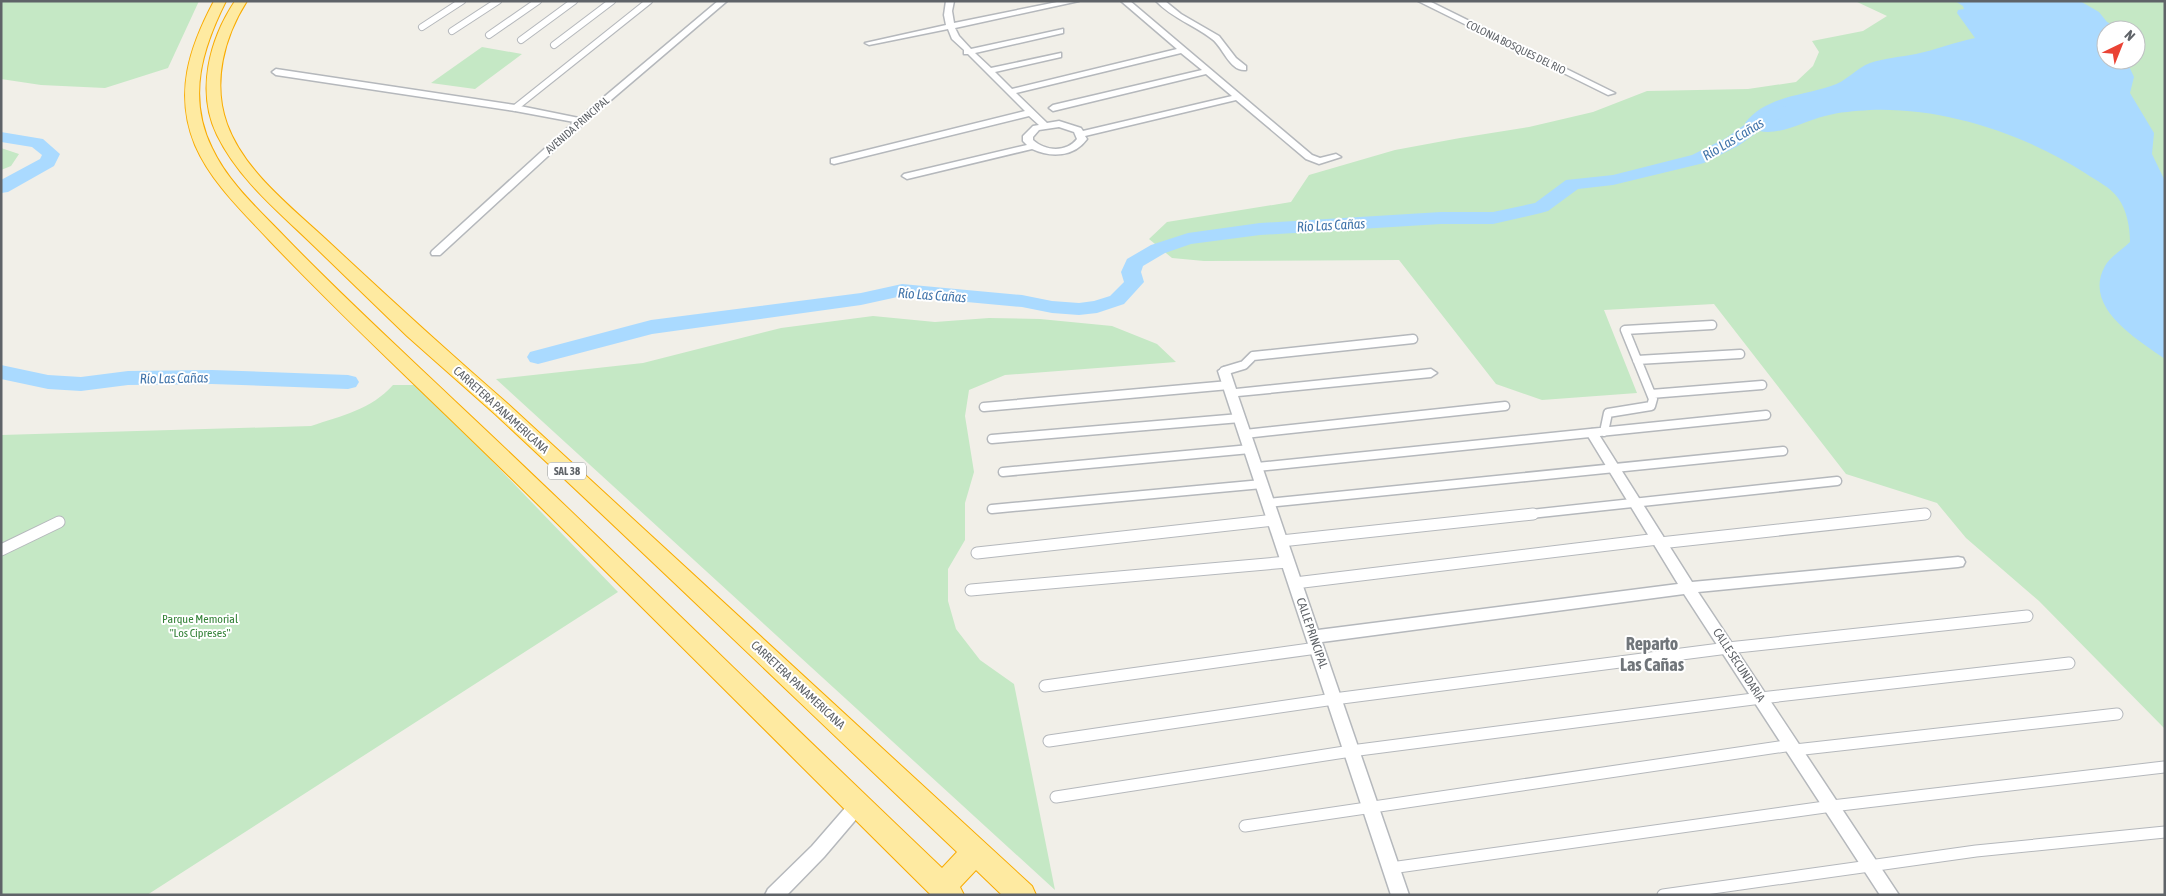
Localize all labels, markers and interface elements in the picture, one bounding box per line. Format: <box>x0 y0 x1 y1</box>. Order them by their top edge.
street label: COLONIA BOSQUES DEL RIO <box>1464 18 1568 76</box>
north arrow <box>2096 20 2146 70</box>
text: N <box>2121 27 2138 44</box>
street label: AVENIDA PRINCIPAL <box>543 94 612 156</box>
water label: Río Las Cañas <box>1699 114 1767 164</box>
water label: Río Las Cañas <box>1296 215 1366 235</box>
water label: Río Las Cañas <box>897 285 967 305</box>
street label: CARRETERA PANAMERICANA <box>451 364 551 456</box>
water label: Río Las Cañas <box>140 369 208 387</box>
road number: SAL 38 <box>548 462 586 480</box>
street label: CALLE PRINCIPAL <box>1293 596 1331 670</box>
park label: Parque Memorial "Los Cipreses" <box>162 612 239 640</box>
street label: CALLE SECUNDARIA <box>1710 626 1768 704</box>
district label: Reparto Las Cañas <box>1620 633 1685 675</box>
street label: CARRETERA PANAMERICANA <box>748 638 848 732</box>

